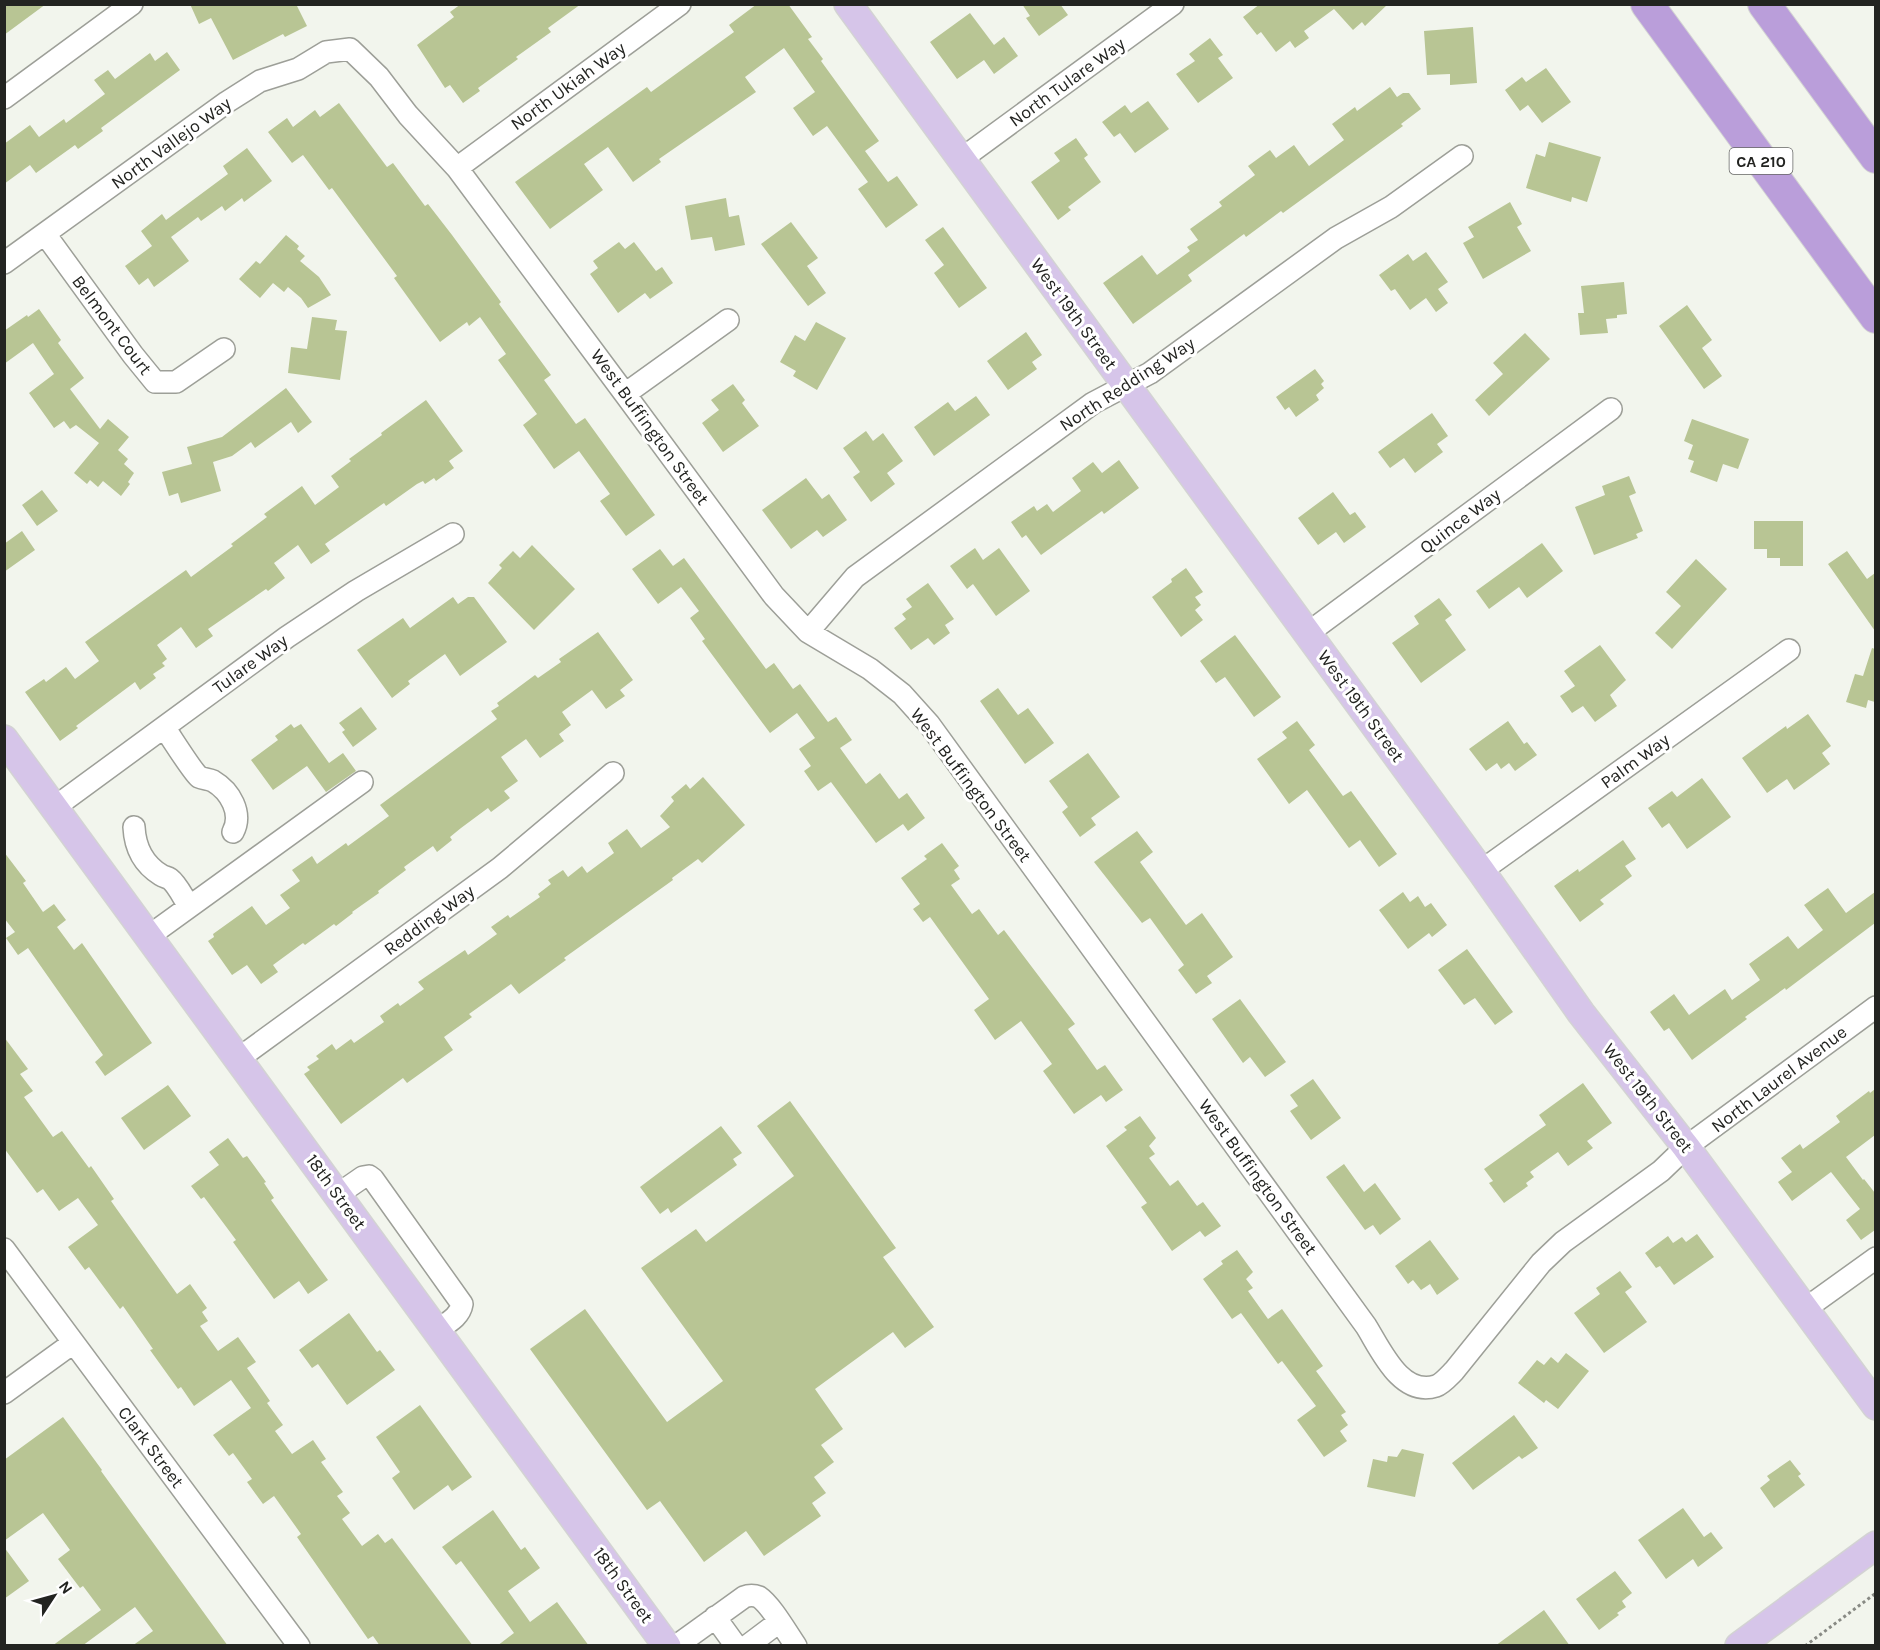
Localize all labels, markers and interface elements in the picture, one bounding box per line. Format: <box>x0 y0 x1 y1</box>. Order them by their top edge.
street label: North Tulare Way <box>1005 32 1130 131</box>
street label: North Ukiah Way <box>506 37 630 135</box>
street label: North Vallejo Way <box>107 92 236 194</box>
road number: CA 210 <box>1730 148 1792 174</box>
street label: West 19th Street <box>1026 254 1122 374</box>
street label: Belmont Court <box>67 271 157 379</box>
street label: North Redding Way <box>1055 332 1199 436</box>
street label: West Buffington Street <box>586 345 714 509</box>
street label: Quince Way <box>1415 483 1505 559</box>
street label: Tulare Way <box>208 629 292 699</box>
street label: West 19th Street <box>1313 646 1409 766</box>
street label: West Buffington Street <box>906 704 1036 867</box>
street label: Palm Way <box>1596 728 1674 793</box>
street label: Redding Way <box>380 880 479 960</box>
street label: North Laurel Avenue <box>1707 1021 1851 1137</box>
street label: West 19th Street <box>1598 1039 1698 1157</box>
street label: West Buffington Street <box>1194 1095 1322 1259</box>
street label: 18th Street <box>301 1150 371 1234</box>
street label: Clark Street <box>113 1402 189 1492</box>
street label: 18th Street <box>588 1543 658 1627</box>
north arrow <box>24 1566 84 1626</box>
text: N <box>55 1577 77 1598</box>

